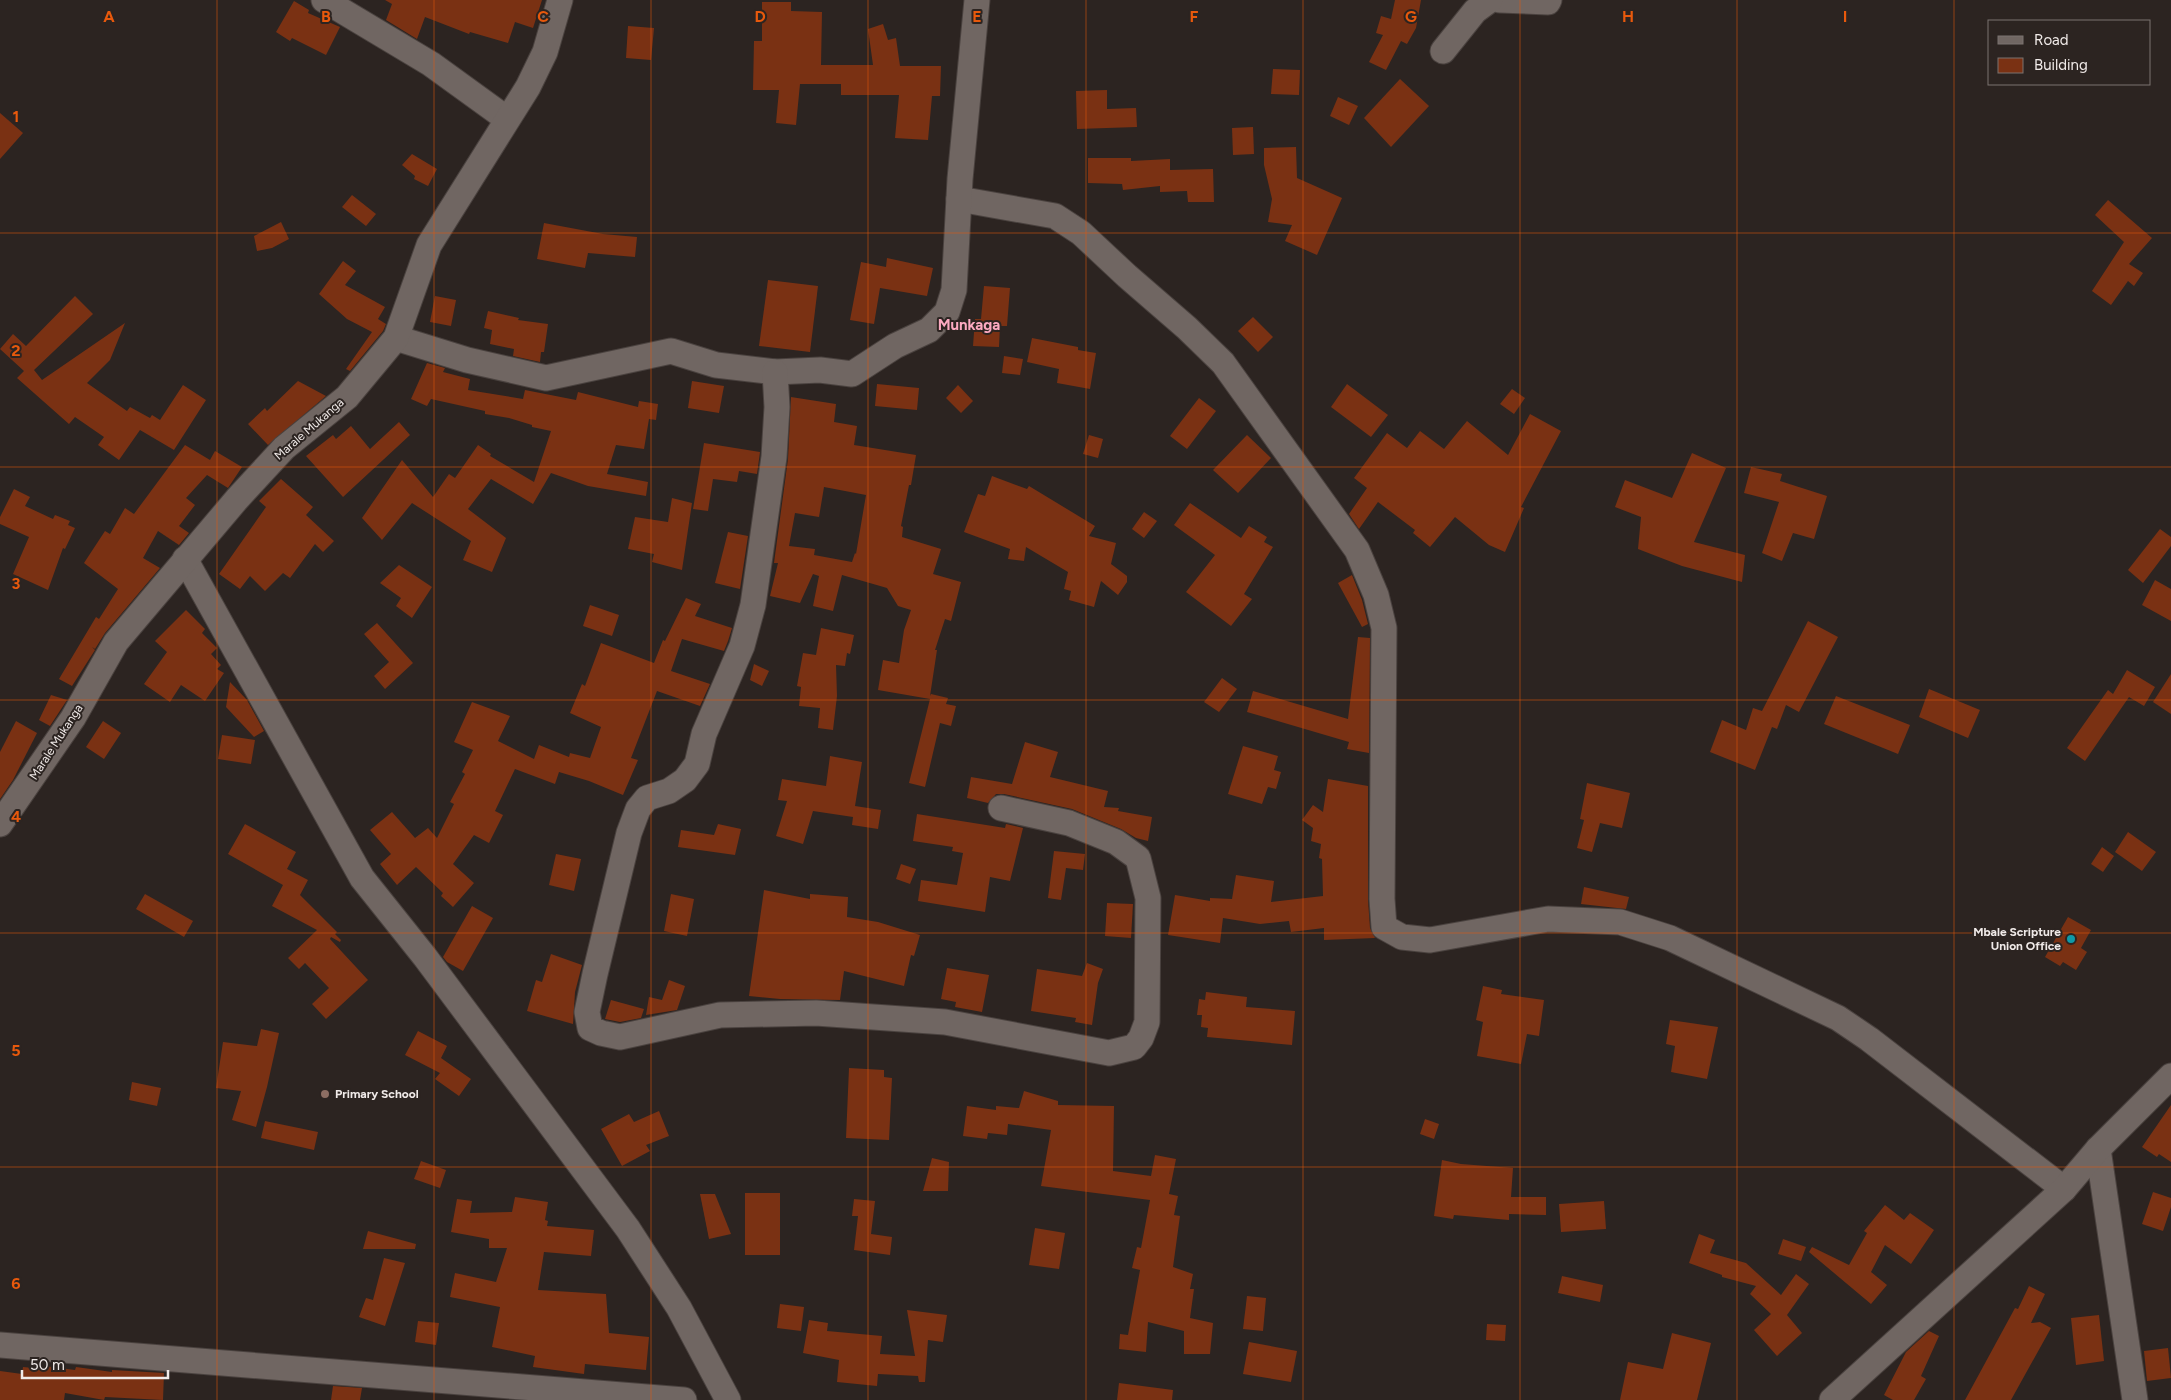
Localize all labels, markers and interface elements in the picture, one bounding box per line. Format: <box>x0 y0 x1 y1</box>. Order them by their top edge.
text: A <box>103 7 115 26</box>
text: B <box>321 7 331 26</box>
text: C <box>537 7 549 26</box>
text: D <box>754 7 766 26</box>
text: E <box>972 7 982 26</box>
text: F <box>1190 7 1199 26</box>
text: G <box>1405 7 1417 26</box>
text: H <box>1622 7 1634 26</box>
text: I <box>1843 7 1847 26</box>
legend <box>1988 20 2151 85</box>
text: Road <box>2034 31 2069 49</box>
text: Building <box>2034 56 2088 74</box>
text: 1 <box>13 107 19 126</box>
district label: Munkaga <box>938 316 1000 334</box>
text: 2 <box>11 341 21 360</box>
street label: Marale Mukanga <box>272 395 346 463</box>
text: 3 <box>12 574 21 593</box>
street label: Marale Mukanga <box>26 702 86 782</box>
text: 4 <box>11 807 21 826</box>
place label: Mbale Scripture Union Office <box>1973 925 2061 953</box>
marker: Mbale Scripture Union Office <box>2065 933 2077 945</box>
text: 5 <box>11 1041 21 1060</box>
place label: Primary School <box>335 1087 419 1101</box>
marker: Primary School <box>319 1088 331 1100</box>
text: 6 <box>11 1274 21 1293</box>
scale bar <box>22 1348 169 1380</box>
text: 50 m <box>30 1356 65 1374</box>

